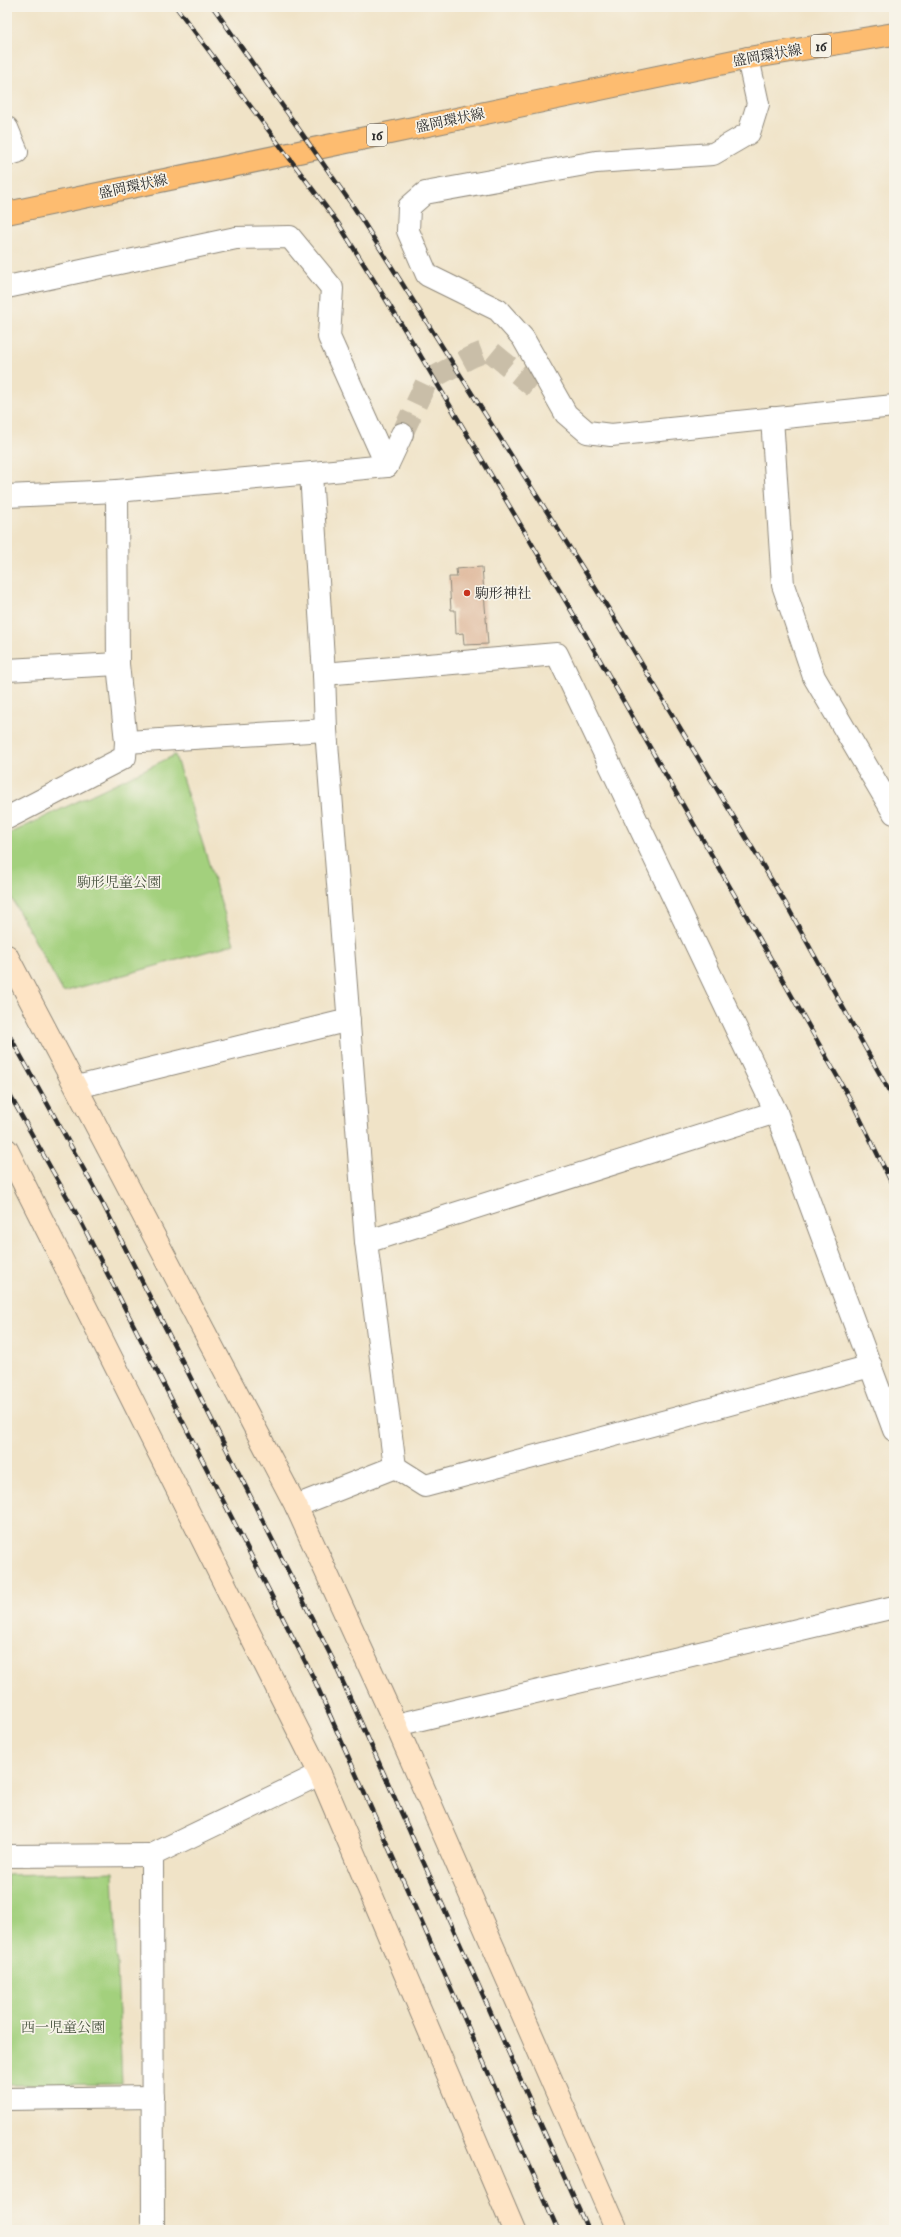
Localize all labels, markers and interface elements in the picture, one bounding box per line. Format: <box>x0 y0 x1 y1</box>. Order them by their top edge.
road number: 16 <box>811 35 831 57</box>
street label: 盛岡環状線 <box>731 41 803 70</box>
street label: 盛岡環状線 <box>414 105 486 136</box>
road number: 16 <box>367 124 387 146</box>
street label: 盛岡環状線 <box>97 171 169 202</box>
place label: 駒形神社 <box>475 585 531 602</box>
marker: 駒形神社 <box>462 588 472 598</box>
park label: 駒形児童公園 <box>77 874 161 891</box>
park label: 西一児童公園 <box>21 2019 105 2036</box>

